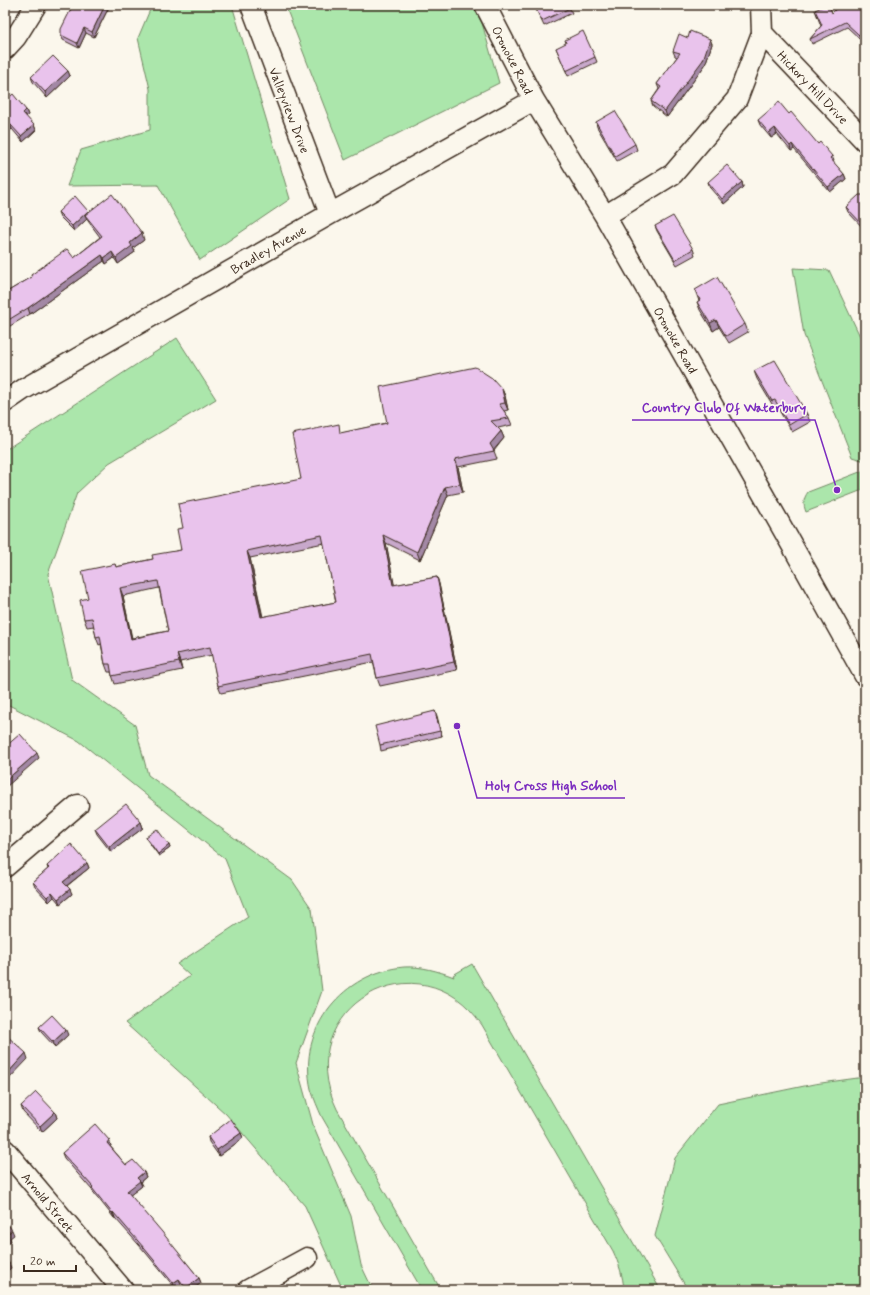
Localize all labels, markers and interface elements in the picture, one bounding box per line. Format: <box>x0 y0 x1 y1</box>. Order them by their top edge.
street label: Oronoke Road <box>487 24 536 98</box>
street label: Hickory Hill Drive <box>773 48 851 128</box>
street label: Valleyview Drive <box>264 65 313 156</box>
street label: Bradley Avenue <box>228 222 309 279</box>
street label: Oronoke Road <box>649 304 701 377</box>
callout: Country Club Of Waterbury <box>632 394 815 420</box>
text: Country Club Of Waterbury <box>642 399 807 417</box>
callout: Holy Cross High School <box>477 772 625 798</box>
text: Holy Cross High School <box>485 777 617 796</box>
street label: Arnold Street <box>17 1170 77 1236</box>
scale bar <box>24 1247 76 1273</box>
text: 20 m <box>30 1254 56 1270</box>

